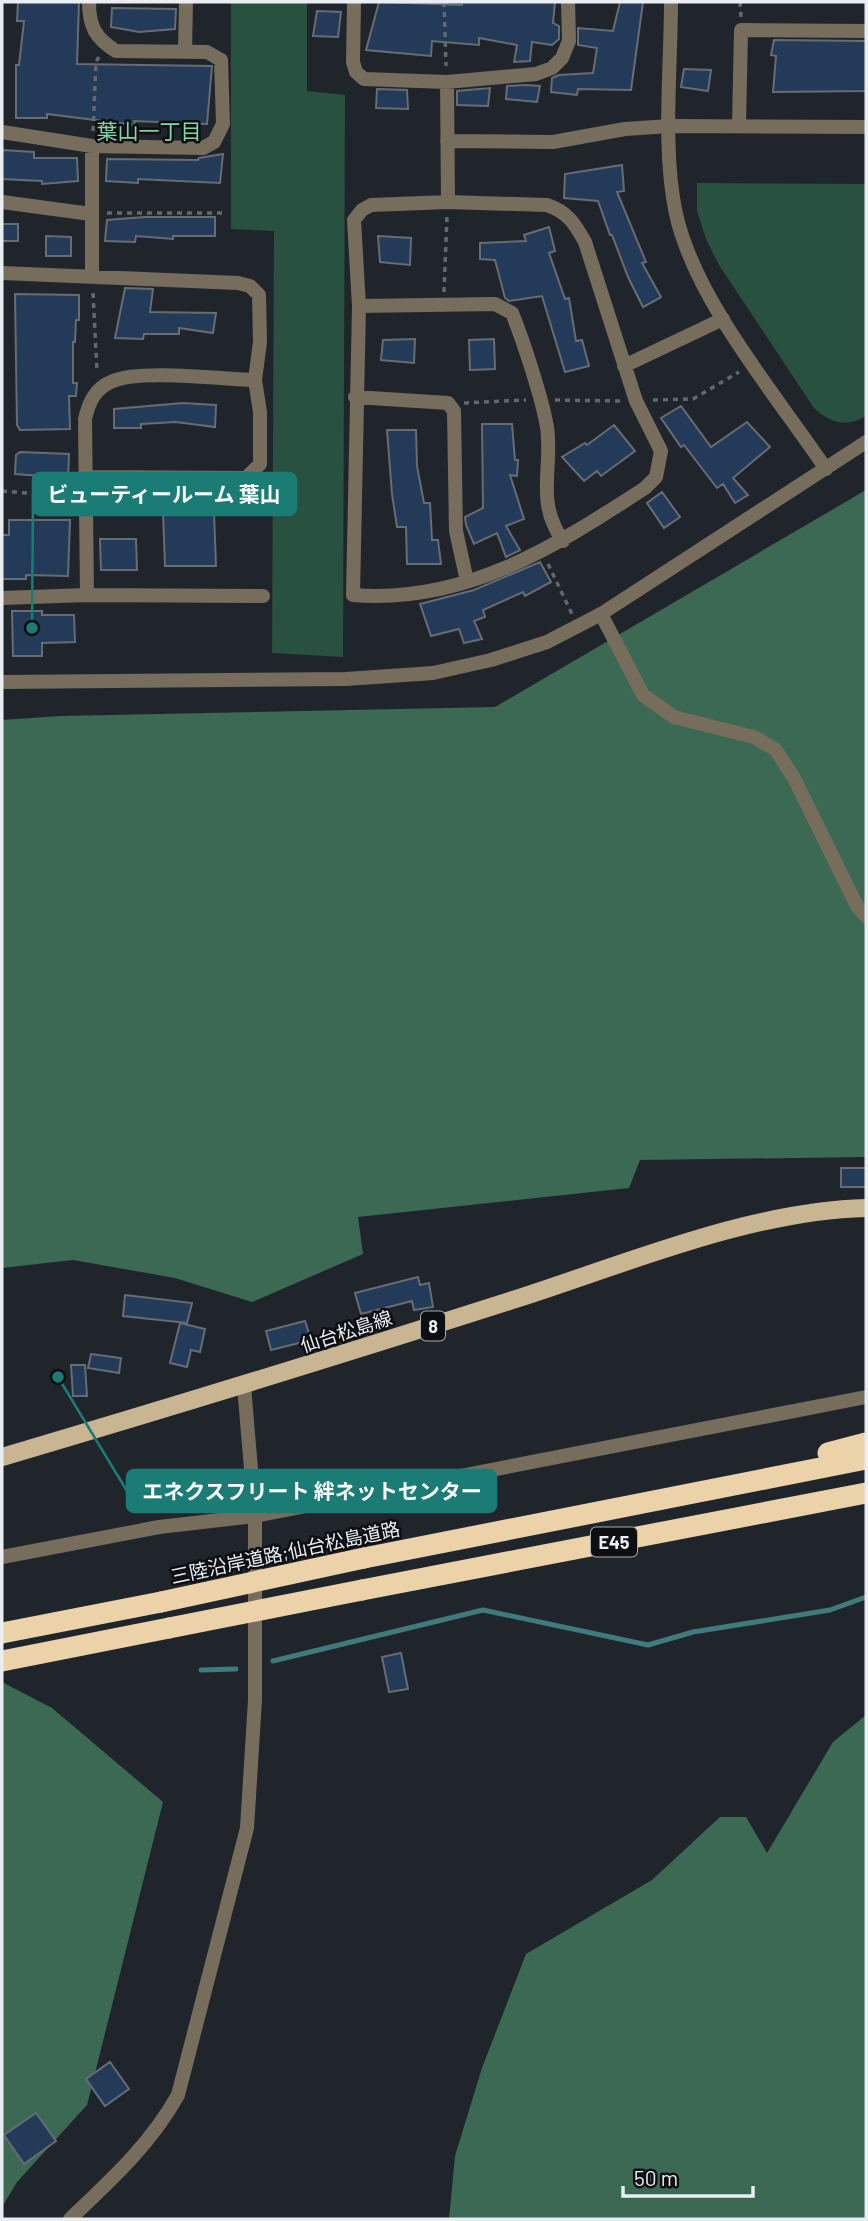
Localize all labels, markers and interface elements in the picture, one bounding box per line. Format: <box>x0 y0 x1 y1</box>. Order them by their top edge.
district label: 葉山一丁目 <box>97 118 202 143</box>
callout: ビューティールーム 葉山 <box>33 473 296 515</box>
text: ビューティールーム 葉山 <box>47 481 281 506</box>
street label: 仙台松島線 <box>297 1305 395 1357</box>
road number: 8 <box>421 1311 445 1340</box>
callout: エネクスフリート 絆ネットセンター <box>127 1470 496 1512</box>
text: エネクスフリート 絆ネットセンター <box>142 1478 482 1503</box>
street label: 三陸沿岸道路;仙台松島道路 <box>168 1516 402 1588</box>
road number: E45 <box>591 1527 637 1556</box>
scale bar <box>623 2154 752 2198</box>
text: 50 m <box>634 2165 678 2190</box>

